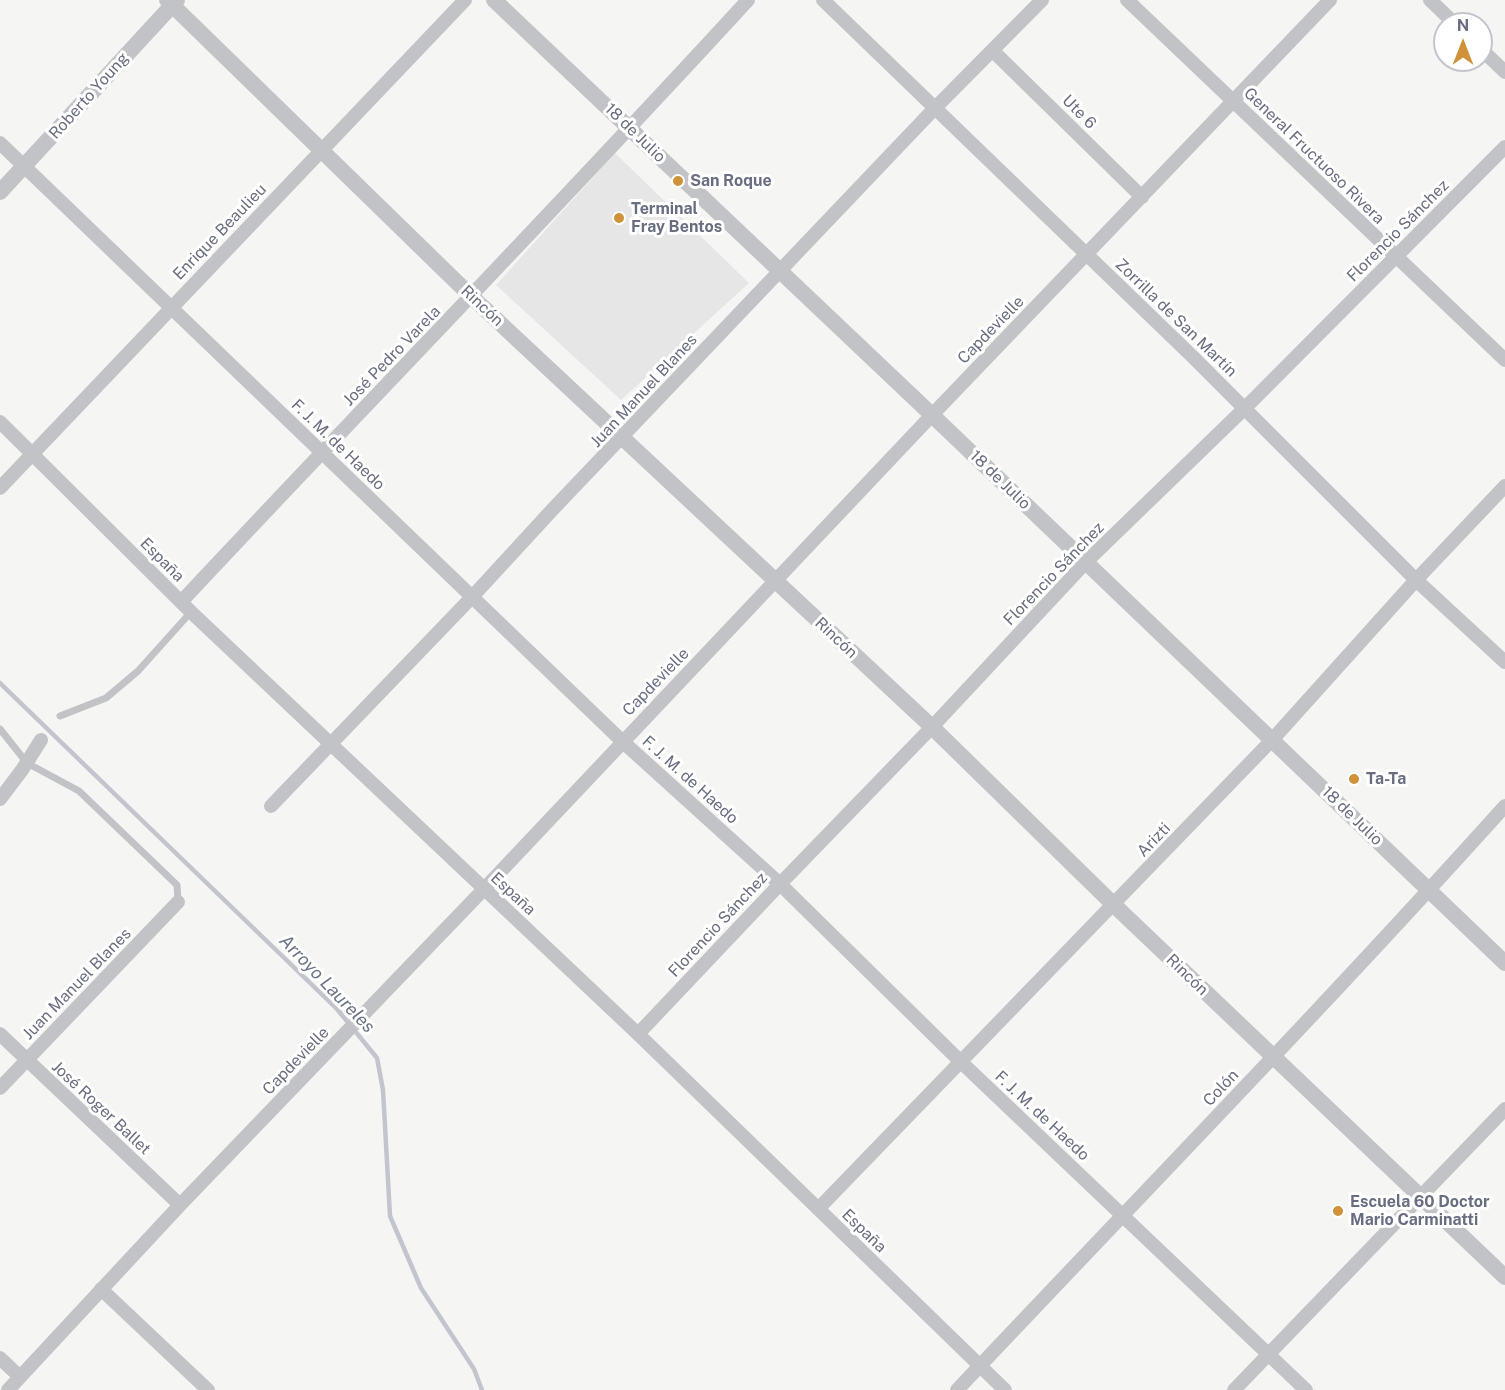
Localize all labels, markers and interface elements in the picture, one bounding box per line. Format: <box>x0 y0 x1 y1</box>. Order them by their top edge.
north arrow <box>1433 12 1493 72</box>
text: N <box>1457 16 1469 35</box>
street label: Roberto Young <box>45 49 133 143</box>
street label: General Fructuoso Rivera <box>1240 84 1388 228</box>
street label: Ute 6 <box>1058 91 1100 133</box>
street label: 18 de Julio <box>601 99 669 167</box>
place label: San Roque <box>690 171 772 191</box>
marker: San Roque <box>671 174 685 188</box>
street label: Florencio Sánchez <box>1343 176 1453 286</box>
street label: Enrique Beaulieu <box>169 180 271 284</box>
place label: Terminal Fray Bentos <box>631 199 722 237</box>
marker: Terminal Fray Bentos <box>612 211 626 225</box>
street label: Zorrilla de San Martín <box>1111 255 1241 381</box>
street label: Rincón <box>457 282 507 330</box>
street label: Capdevielle <box>954 292 1028 368</box>
street label: José Pedro Varela <box>339 302 445 410</box>
street label: Juan Manuel Blanes <box>587 331 701 451</box>
street label: F. J. M. de Haedo <box>287 396 389 494</box>
street label: 18 de Julio <box>966 446 1034 514</box>
street label: Florencio Sánchez <box>1000 518 1108 630</box>
street label: España <box>136 534 188 586</box>
street label: Rincón <box>811 614 861 662</box>
street label: Capdevielle <box>619 644 693 720</box>
street label: F. J. M. de Haedo <box>638 732 742 828</box>
place label: Ta-Ta <box>1366 769 1406 789</box>
marker: Ta-Ta <box>1347 772 1361 786</box>
street label: 18 de Julio <box>1318 782 1386 850</box>
street label: Arizti <box>1133 819 1175 861</box>
street label: España <box>487 869 539 919</box>
street label: Florencio Sánchez <box>665 869 771 981</box>
street label: Juan Manuel Blanes <box>19 924 135 1044</box>
water label: Arroyo Laureles <box>275 930 379 1038</box>
street label: Rincón <box>1162 950 1212 1000</box>
street label: Capdevielle <box>259 1023 333 1099</box>
street label: José Roger Ballet <box>48 1057 154 1159</box>
street label: Colón <box>1199 1066 1243 1110</box>
street label: F. J. M. de Haedo <box>991 1067 1093 1165</box>
place label: Escuela 60 Doctor Mario Carminatti <box>1350 1192 1490 1230</box>
marker: Escuela 60 Doctor Mario Carminatti <box>1331 1204 1345 1218</box>
street label: España <box>838 1205 890 1257</box>

